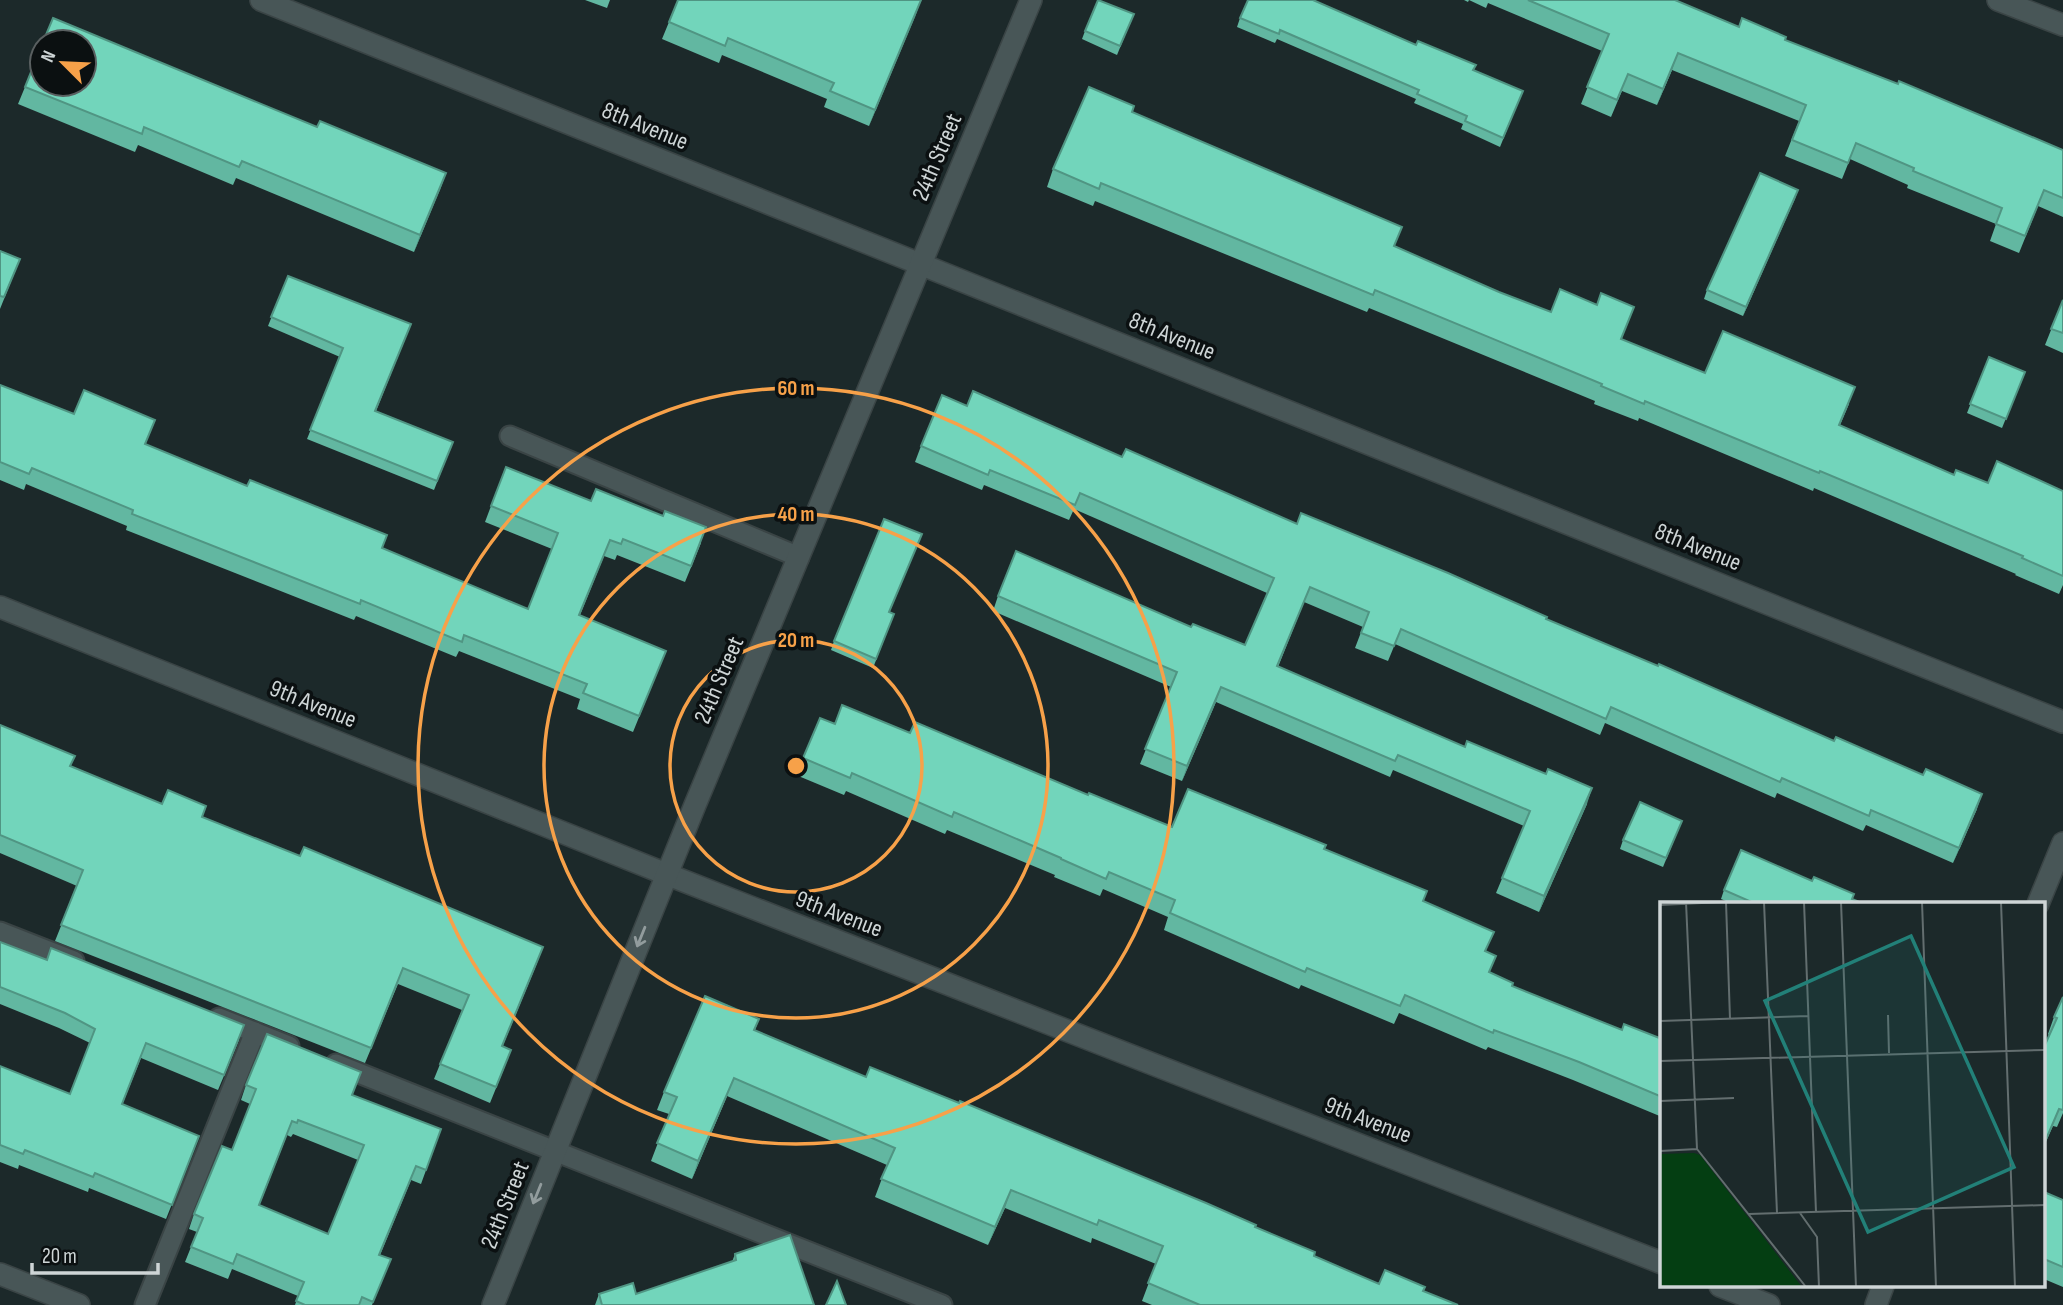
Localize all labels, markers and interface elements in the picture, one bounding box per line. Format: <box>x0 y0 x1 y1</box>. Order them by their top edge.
north arrow <box>28 28 98 98</box>
text: N <box>36 47 61 66</box>
street label: 8th Avenue <box>598 96 692 156</box>
street label: 24th Street <box>906 109 968 205</box>
street label: 8th Avenue <box>1125 306 1219 366</box>
text: 60 m <box>777 376 815 401</box>
text: 40 m <box>778 502 814 527</box>
street label: 8th Avenue <box>1651 517 1745 577</box>
text: 20 m <box>778 628 814 653</box>
street label: 24th Street <box>688 632 750 728</box>
street label: 9th Avenue <box>265 674 361 734</box>
centre of rings <box>784 754 808 778</box>
street label: 9th Avenue <box>791 884 887 944</box>
inset map <box>1660 902 2046 1288</box>
one-way arrow <box>633 926 646 948</box>
street label: 9th Avenue <box>1320 1090 1416 1150</box>
street label: 24th Street <box>474 1157 536 1253</box>
one-way arrow <box>530 1183 543 1204</box>
scale bar <box>32 1232 158 1276</box>
text: 20 m <box>42 1244 77 1269</box>

